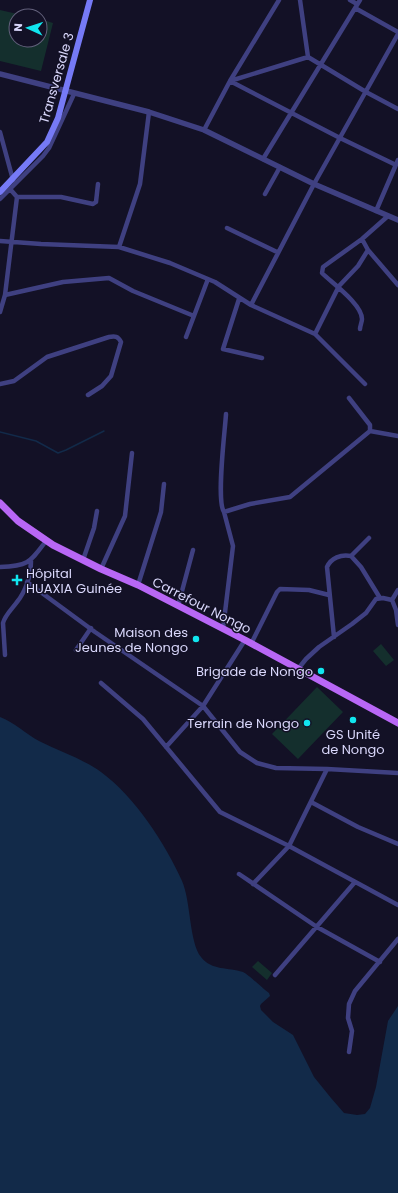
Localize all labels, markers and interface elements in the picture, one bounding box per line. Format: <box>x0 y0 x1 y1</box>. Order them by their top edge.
north arrow <box>8 8 48 48</box>
text: N <box>10 23 26 32</box>
street label: Transversale 3 <box>34 30 79 126</box>
place label: Hôpital HUAXIA Guinée <box>26 564 122 598</box>
street label: Carrefour Nongo <box>149 572 255 639</box>
marker: Hôpital HUAXIA Guinée <box>11 574 23 586</box>
place label: Maison des Jeunes de Nongo <box>75 623 188 657</box>
marker: Maison des Jeunes de Nongo <box>191 634 201 644</box>
place label: Brigade de Nongo <box>196 662 313 681</box>
marker: Brigade de Nongo <box>316 666 326 676</box>
place label: Terrain de Nongo <box>187 714 299 733</box>
marker: GS Unité de Nongo <box>348 715 358 725</box>
marker: Terrain de Nongo <box>302 718 312 728</box>
place label: GS Unité de Nongo <box>321 725 385 759</box>

